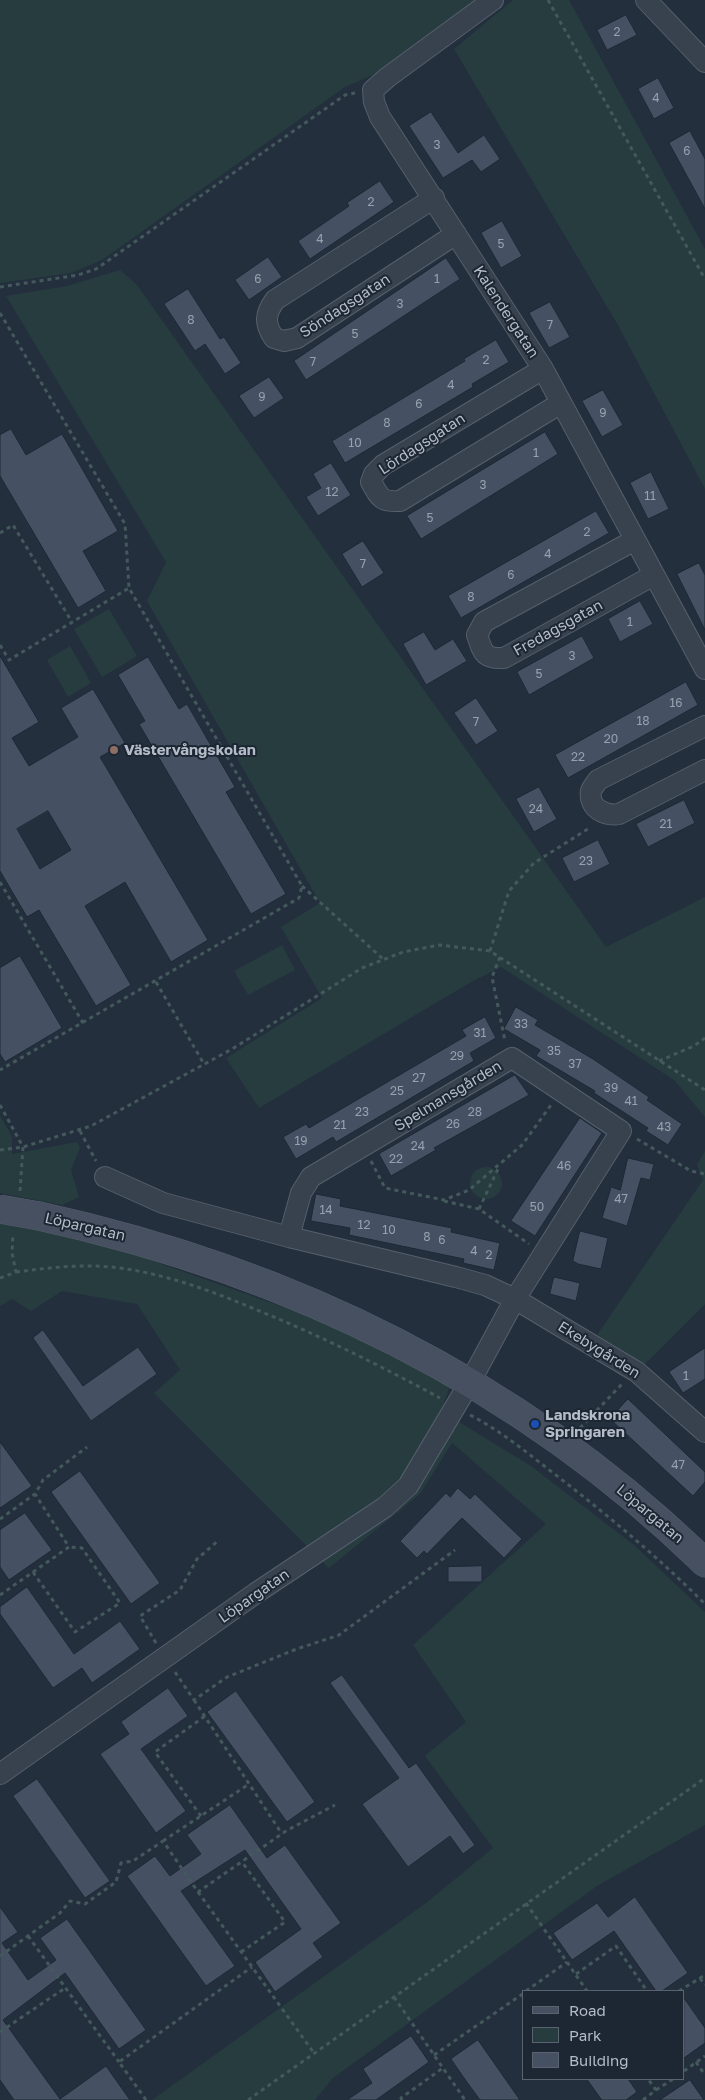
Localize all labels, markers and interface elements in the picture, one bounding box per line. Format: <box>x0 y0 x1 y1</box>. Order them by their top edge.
house number: 2 <box>614 25 620 39</box>
house number: 4 <box>652 91 660 105</box>
house number: 3 <box>433 138 441 152</box>
house number: 6 <box>683 144 691 158</box>
house number: 2 <box>368 195 374 209</box>
house number: 4 <box>316 232 324 246</box>
house number: 5 <box>498 237 504 251</box>
street label: Kalendergatan <box>470 263 542 361</box>
street label: Söndagsgatan <box>297 270 393 342</box>
house number: 6 <box>254 272 262 286</box>
house number: 1 <box>434 272 440 286</box>
house number: 3 <box>396 297 404 311</box>
house number: 8 <box>187 313 195 327</box>
house number: 7 <box>547 318 553 332</box>
house number: 5 <box>352 327 358 341</box>
house number: 2 <box>483 353 489 367</box>
house number: 7 <box>310 355 316 369</box>
house number: 4 <box>447 378 455 392</box>
house number: 9 <box>258 390 266 404</box>
house number: 6 <box>415 397 423 411</box>
house number: 9 <box>599 406 607 420</box>
street label: Lördagsgatan <box>375 409 469 479</box>
house number: 8 <box>383 416 391 430</box>
house number: 10 <box>348 436 362 450</box>
house number: 1 <box>533 446 539 460</box>
house number: 3 <box>479 478 487 492</box>
house number: 12 <box>326 485 338 499</box>
house number: 11 <box>644 489 656 503</box>
house number: 5 <box>427 511 433 525</box>
house number: 2 <box>584 525 590 539</box>
house number: 4 <box>544 547 552 561</box>
house number: 7 <box>360 557 366 571</box>
house number: 6 <box>507 568 515 582</box>
house number: 8 <box>467 590 475 604</box>
street label: Fredagsgatan <box>510 596 606 660</box>
house number: 1 <box>627 615 633 629</box>
house number: 3 <box>568 649 576 663</box>
house number: 5 <box>536 667 542 681</box>
house number: 16 <box>669 696 683 710</box>
house number: 18 <box>636 714 650 728</box>
house number: 7 <box>473 715 479 729</box>
house number: 20 <box>604 732 618 746</box>
place label: Västervångskolan <box>124 741 256 759</box>
marker: Västervångskolan <box>108 744 120 756</box>
house number: 22 <box>571 750 585 764</box>
house number: 24 <box>529 802 543 816</box>
house number: 21 <box>660 817 672 831</box>
house number: 23 <box>579 854 593 868</box>
house number: 33 <box>514 1017 528 1031</box>
house number: 31 <box>474 1026 486 1040</box>
house number: 35 <box>547 1044 561 1058</box>
house number: 29 <box>450 1049 464 1063</box>
street label: Spelmansgården <box>391 1057 505 1135</box>
house number: 37 <box>568 1057 582 1071</box>
house number: 27 <box>412 1071 426 1085</box>
house number: 39 <box>604 1081 618 1095</box>
house number: 25 <box>390 1084 404 1098</box>
house number: 41 <box>624 1094 638 1108</box>
house number: 23 <box>355 1105 369 1119</box>
house number: 28 <box>468 1105 482 1119</box>
house number: 26 <box>446 1117 460 1131</box>
house number: 21 <box>334 1118 346 1132</box>
house number: 43 <box>657 1120 671 1134</box>
house number: 19 <box>294 1134 308 1148</box>
house number: 24 <box>411 1139 425 1153</box>
house number: 22 <box>389 1152 403 1166</box>
house number: 46 <box>557 1159 571 1173</box>
house number: 47 <box>614 1192 628 1206</box>
house number: 50 <box>530 1200 544 1214</box>
house number: 14 <box>319 1203 333 1217</box>
street label: Löpargatan <box>43 1209 127 1245</box>
house number: 12 <box>358 1218 370 1232</box>
house number: 10 <box>382 1223 396 1237</box>
house number: 8 <box>423 1230 431 1244</box>
house number: 6 <box>438 1233 446 1247</box>
house number: 4 <box>470 1244 478 1258</box>
house number: 2 <box>486 1248 492 1262</box>
street label: Ekebygården <box>555 1318 643 1382</box>
house number: 1 <box>683 1369 689 1383</box>
place label: Landskrona Springaren <box>545 1406 630 1441</box>
marker: Landskrona Springaren <box>529 1418 541 1430</box>
house number: 47 <box>671 1458 685 1472</box>
street label: Löpargatan <box>613 1481 687 1547</box>
street label: Löpargatan <box>215 1565 293 1627</box>
legend <box>522 1990 685 2080</box>
text: Road <box>569 2001 606 2019</box>
text: Park <box>569 2026 601 2044</box>
text: Building <box>569 2051 629 2069</box>

